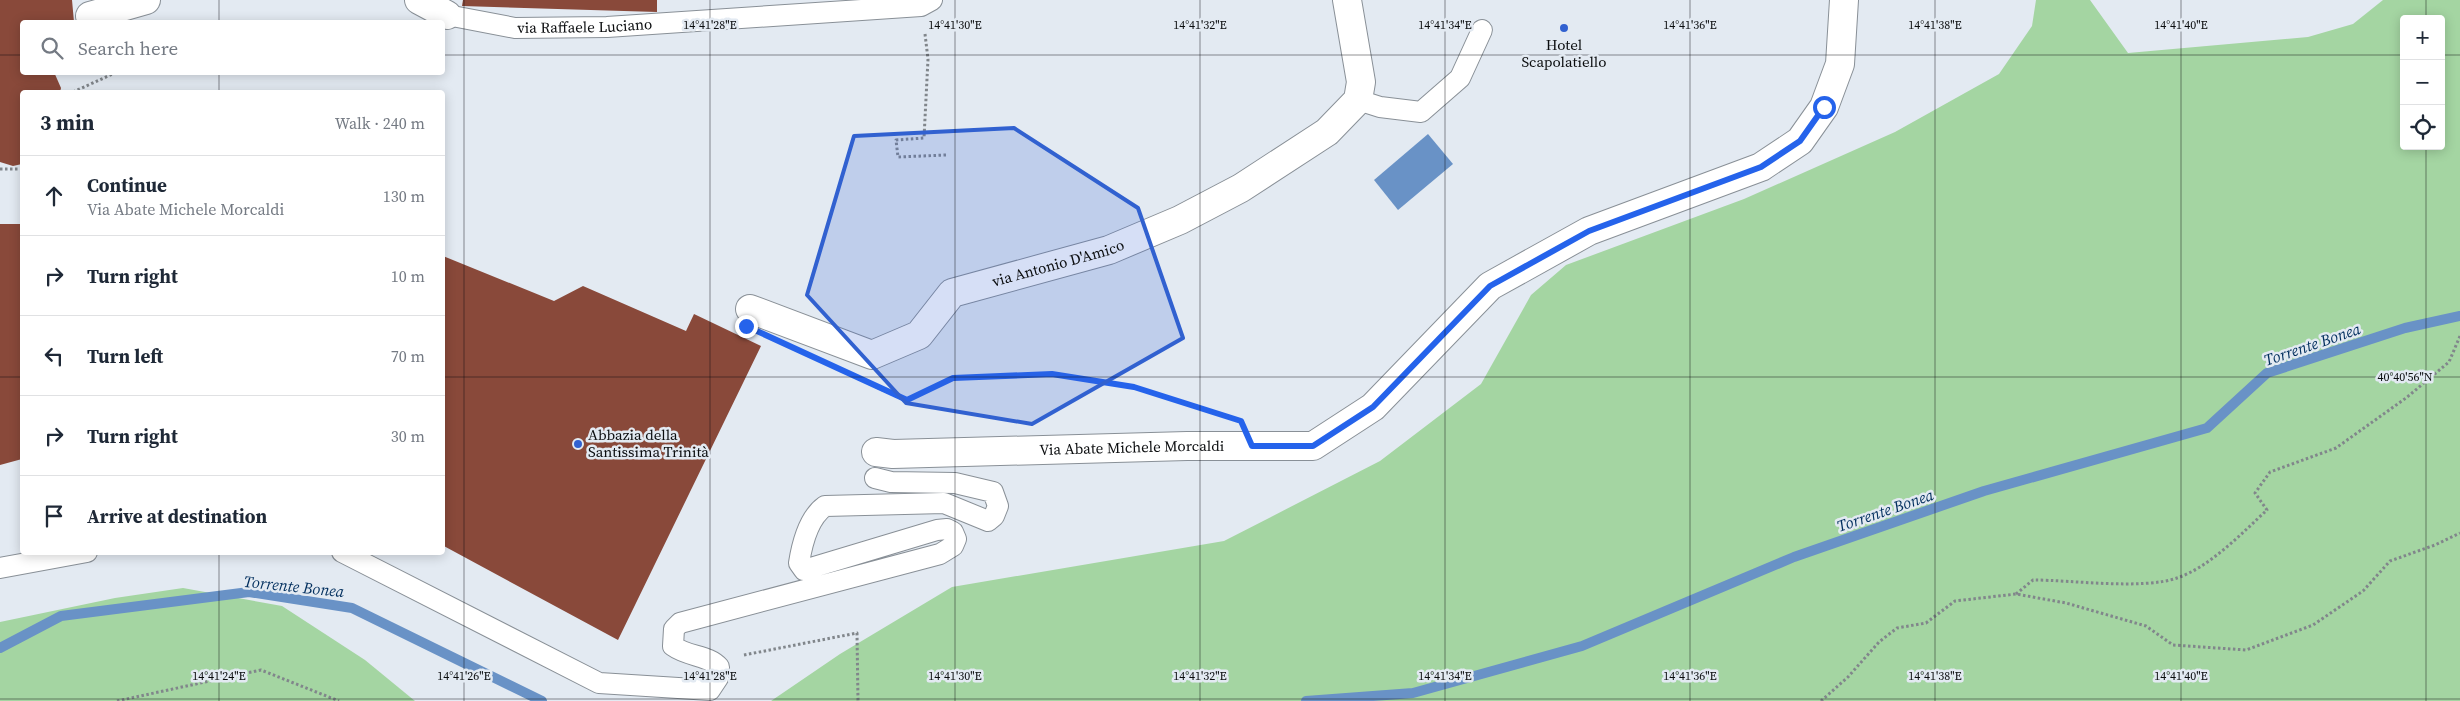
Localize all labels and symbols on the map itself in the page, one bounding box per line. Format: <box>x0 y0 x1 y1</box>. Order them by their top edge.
street label: via Raffaele Luciano <box>517 13 653 38</box>
text: 14°41'28"E <box>683 17 737 33</box>
text: 14°41'30"E <box>928 17 982 33</box>
text: 14°41'32"E <box>1173 17 1227 33</box>
text: 14°41'34"E <box>1418 17 1472 33</box>
text: 14°41'36"E <box>1663 17 1717 33</box>
text: 14°41'38"E <box>1908 17 1962 33</box>
text: 14°41'40"E <box>2154 17 2208 33</box>
marker: Hotel Scapolatiello <box>1558 22 1570 34</box>
place label: Hotel Scapolatiello <box>1521 34 1607 72</box>
route start <box>1813 96 1836 119</box>
street label: via Antonio D'Amico <box>990 234 1127 292</box>
route end <box>735 315 758 338</box>
water label: Torrente Bonea <box>2261 317 2364 371</box>
text: 40°40'56"N <box>2377 369 2433 385</box>
place label: Abbazia della Santissima Trinità <box>588 424 709 462</box>
street label: Via Abate Michele Morcaldi <box>1039 435 1224 460</box>
marker: Abbazia della Santissima Trinità <box>572 438 584 450</box>
water label: Torrente Bonea <box>1834 483 1937 537</box>
water label: Torrente Bonea <box>243 570 346 602</box>
text: 14°41'24"E <box>192 668 246 684</box>
text: 14°41'26"E <box>437 668 491 684</box>
text: 14°41'28"E <box>683 668 737 684</box>
text: 14°41'30"E <box>928 668 982 684</box>
text: 14°41'32"E <box>1173 668 1227 684</box>
text: 14°41'34"E <box>1418 668 1472 684</box>
text: 14°41'36"E <box>1663 668 1717 684</box>
text: 14°41'38"E <box>1908 668 1962 684</box>
text: 14°41'40"E <box>2154 668 2208 684</box>

